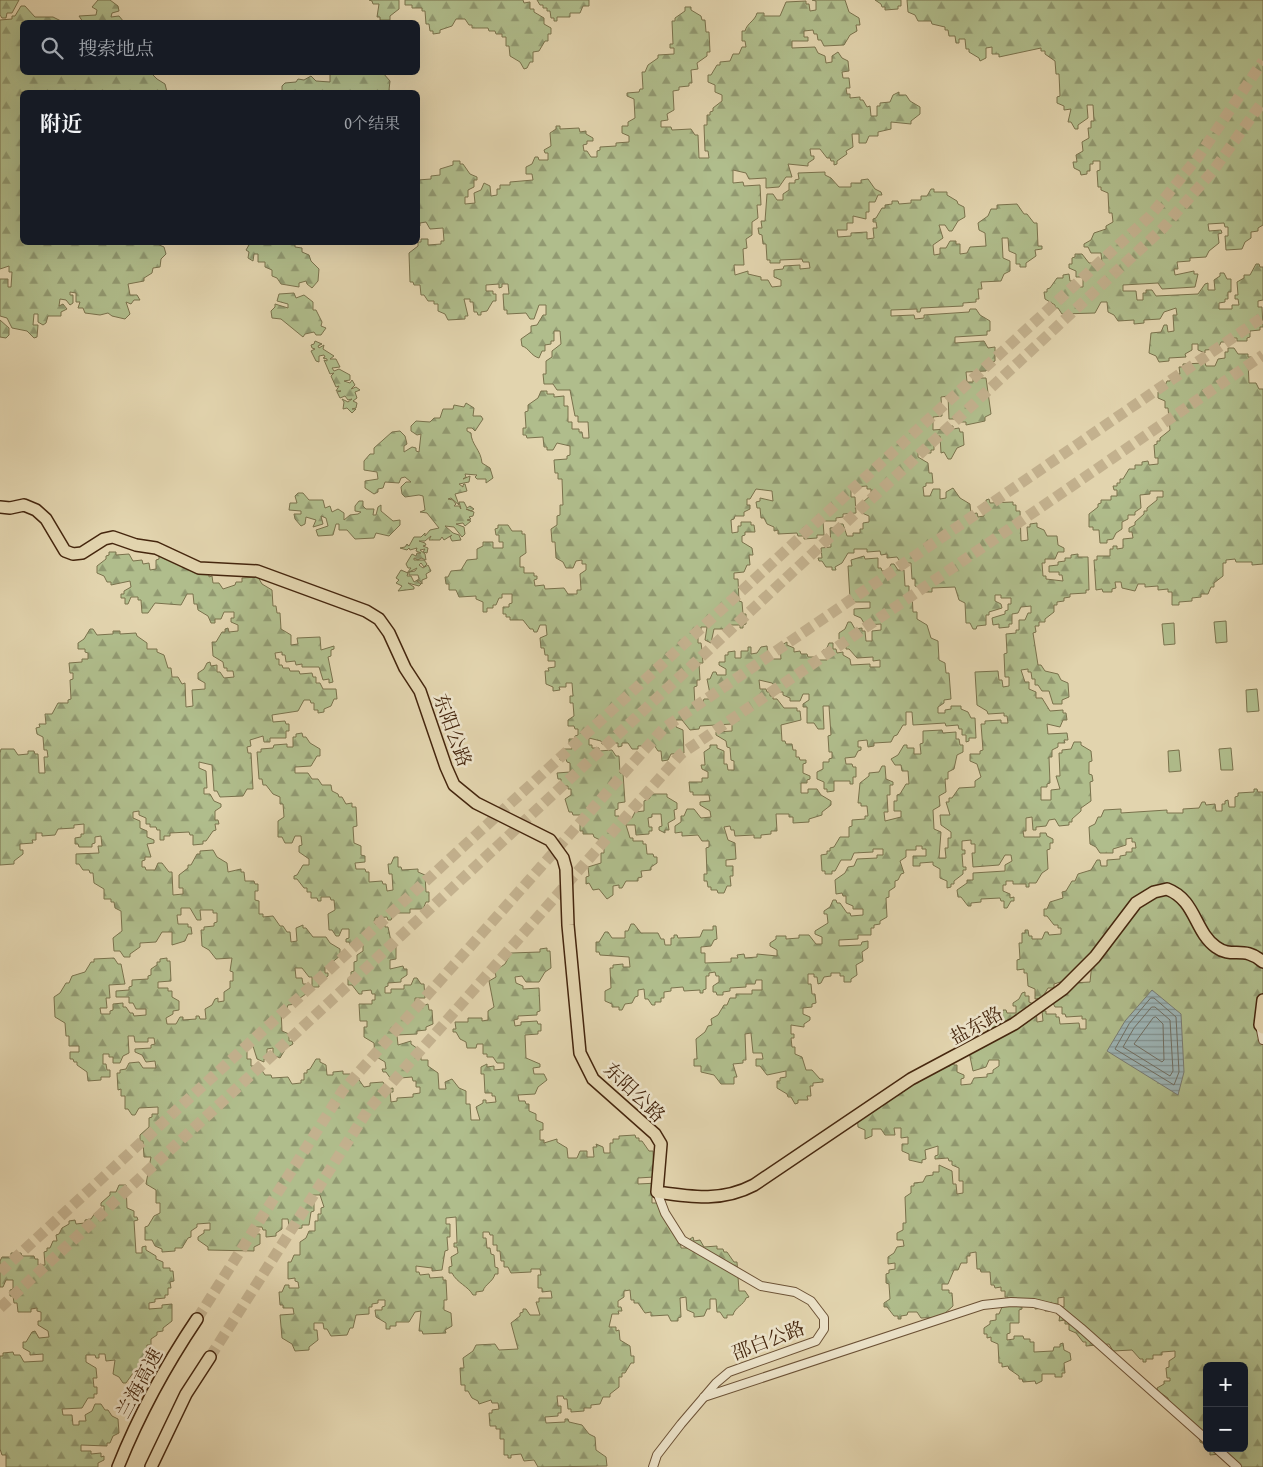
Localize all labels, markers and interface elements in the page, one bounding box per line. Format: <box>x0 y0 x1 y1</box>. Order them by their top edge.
search box <box>20 20 420 75</box>
icon: search <box>38 34 66 62</box>
text: 搜索地点 <box>78 34 154 62</box>
text: 附近 <box>40 108 82 139</box>
text: 0个结果 <box>344 111 400 135</box>
street label: 东阳公路 <box>427 689 479 771</box>
street label: 盐东路 <box>944 999 1008 1051</box>
street label: 东阳公路 <box>598 1056 672 1128</box>
street label: 邵白公路 <box>727 1313 809 1367</box>
street label: 兰海高速 <box>109 1343 169 1423</box>
map controls <box>1203 1362 1248 1452</box>
button: + <box>1203 1362 1248 1407</box>
button: − <box>1203 1407 1248 1452</box>

